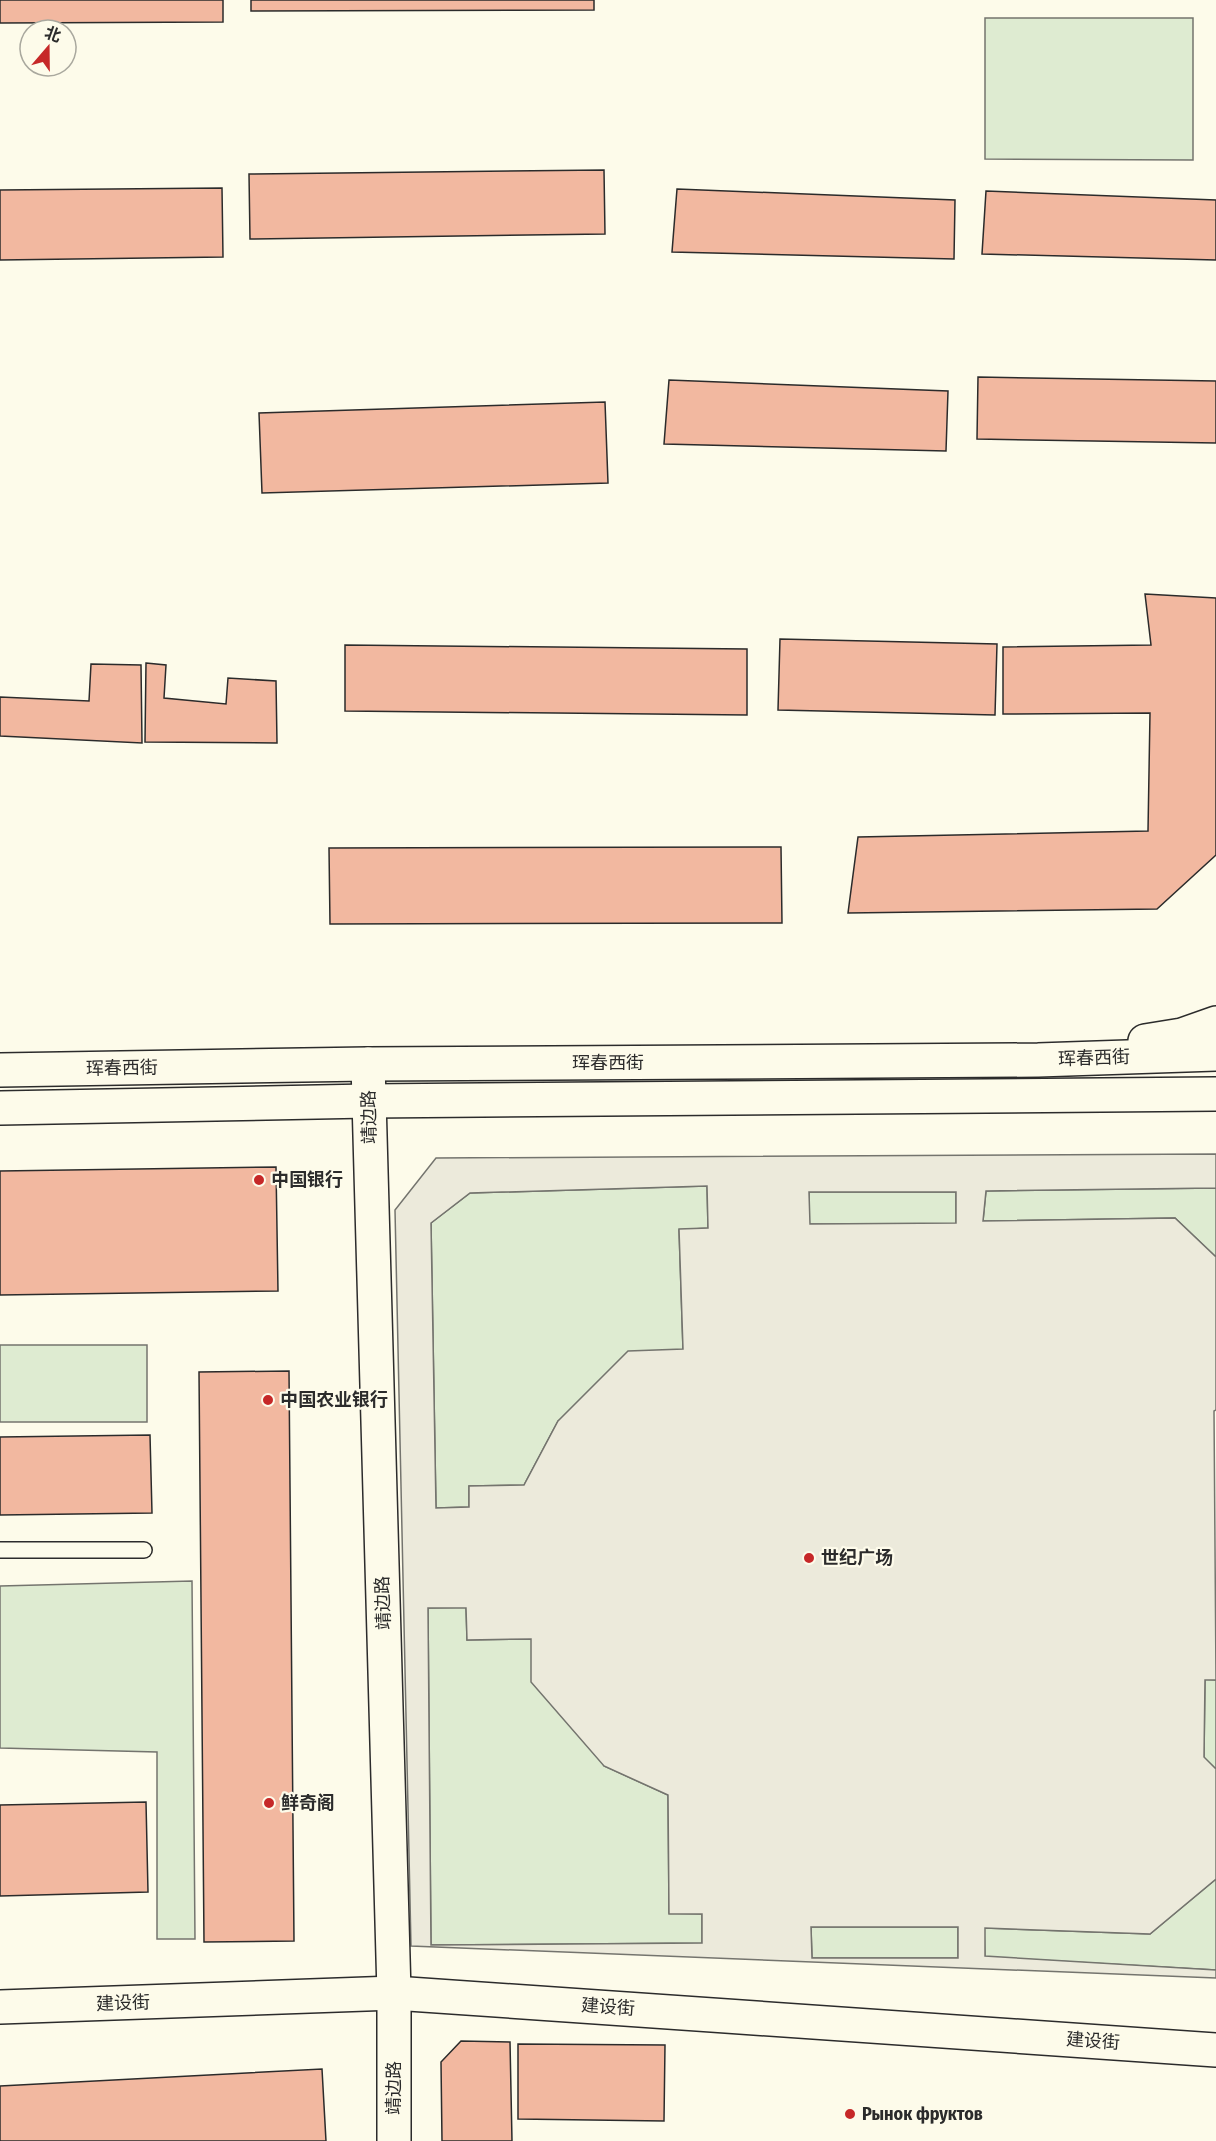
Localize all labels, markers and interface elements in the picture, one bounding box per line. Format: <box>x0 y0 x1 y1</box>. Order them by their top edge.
north arrow <box>18 18 78 78</box>
text: 北 <box>42 23 64 46</box>
street label: 珲春西街 <box>1058 1046 1130 1070</box>
street label: 珲春西街 <box>572 1052 644 1074</box>
street label: 珲春西街 <box>86 1056 158 1080</box>
street label: 靖边路 <box>358 1090 380 1144</box>
place label: 中国银行 <box>271 1169 343 1191</box>
marker: 中国银行 <box>252 1173 266 1187</box>
place label: 中国农业银行 <box>280 1389 388 1411</box>
marker: 中国农业银行 <box>261 1393 275 1407</box>
place label: 世纪广场 <box>821 1547 893 1569</box>
marker: 世纪广场 <box>802 1551 816 1565</box>
street label: 靖边路 <box>371 1576 395 1630</box>
place label: 鲜奇阁 <box>281 1792 335 1814</box>
marker: 鲜奇阁 <box>262 1796 276 1810</box>
street label: 建设街 <box>96 1991 150 2015</box>
street label: 建设街 <box>580 1994 636 2020</box>
street label: 建设街 <box>1065 2028 1121 2054</box>
street label: 靖边路 <box>383 2061 405 2115</box>
place label: Рынок фруктов <box>862 2103 983 2125</box>
marker: Рынок фруктов <box>843 2107 857 2121</box>

